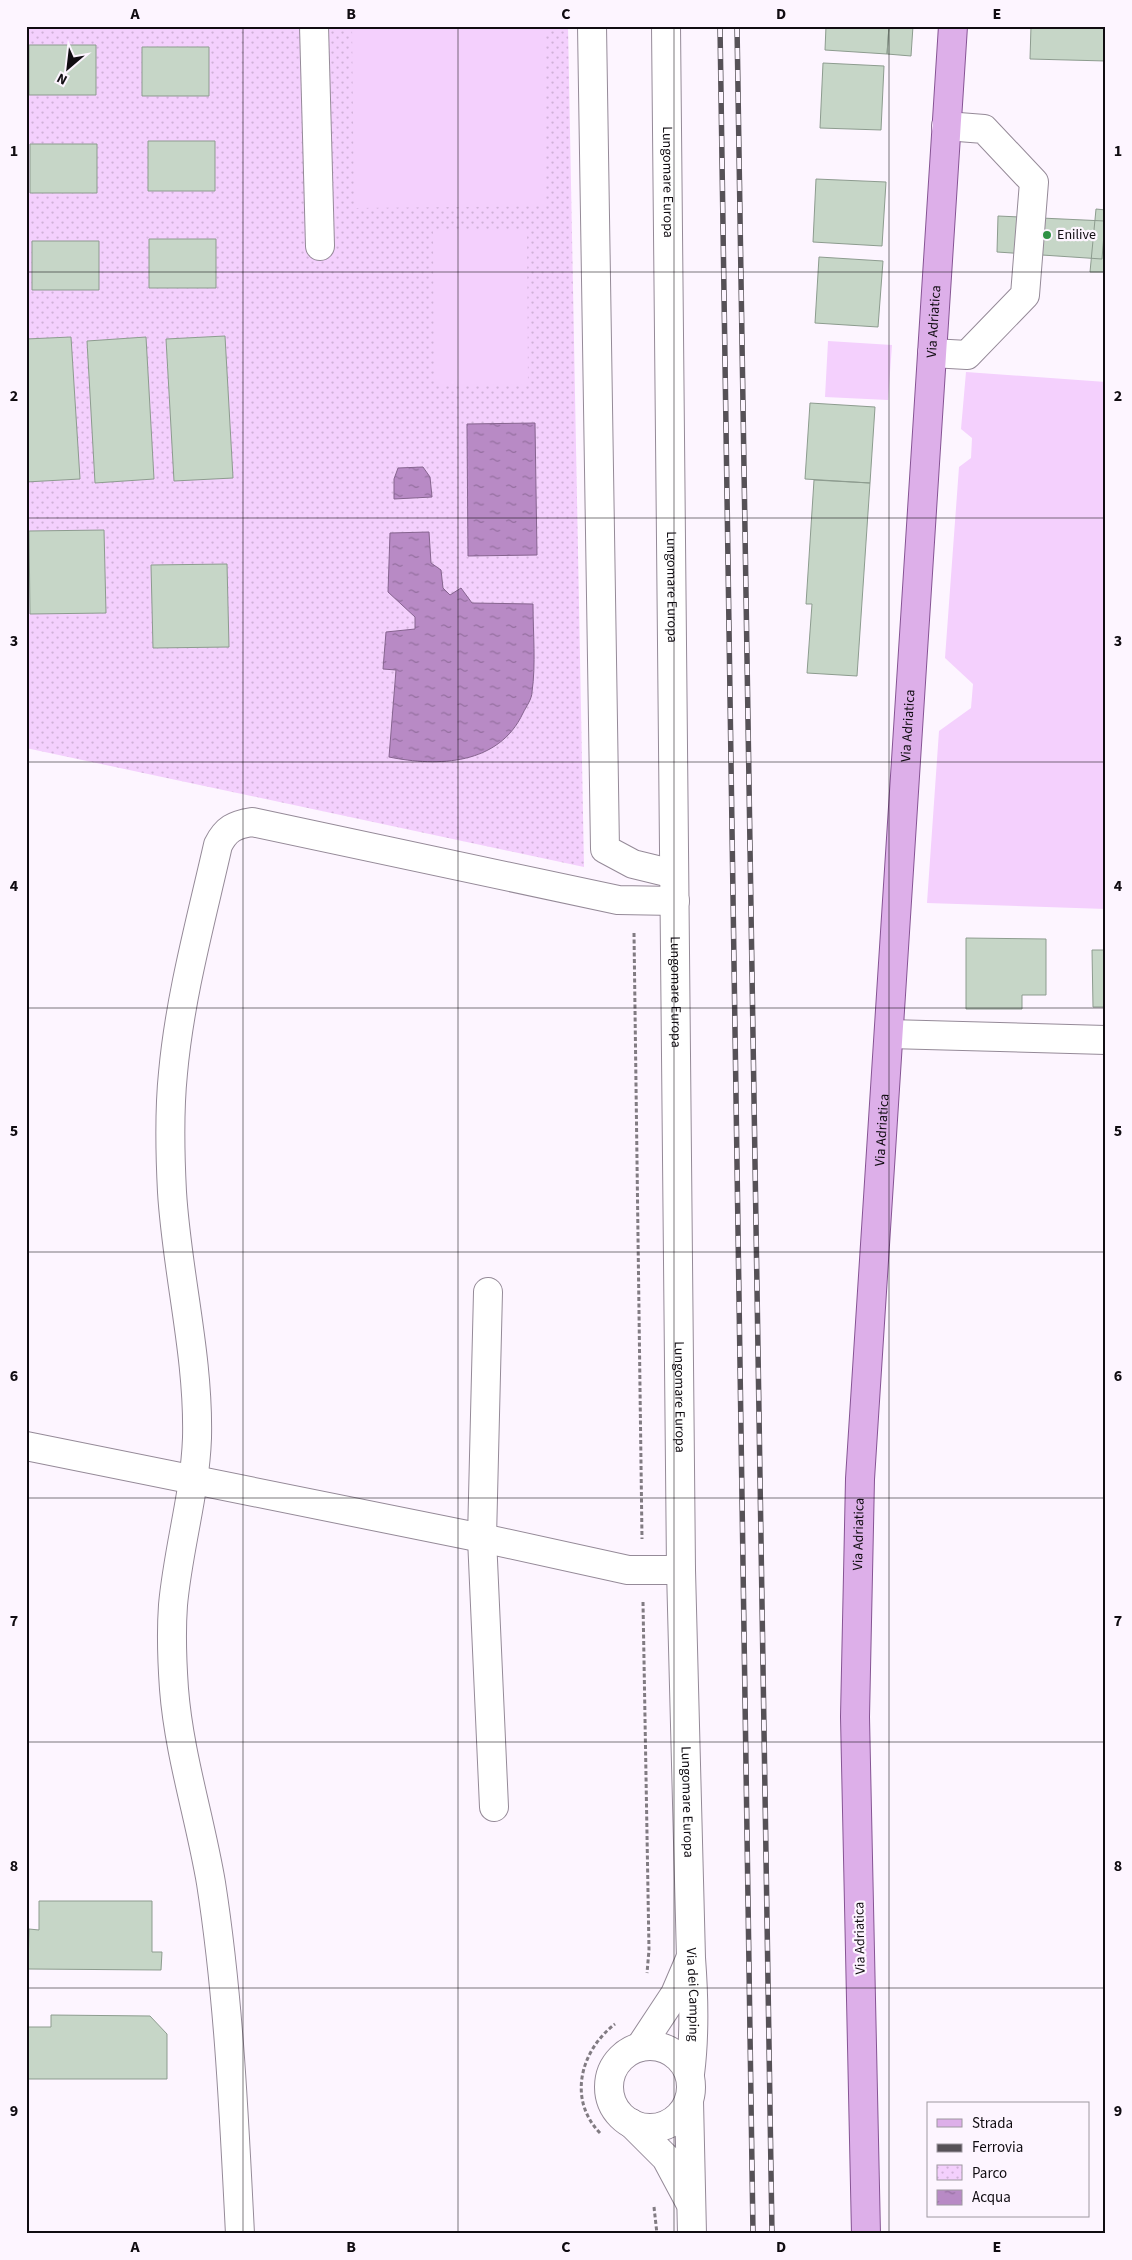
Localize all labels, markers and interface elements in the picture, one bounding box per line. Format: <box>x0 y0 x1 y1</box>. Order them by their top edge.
text: A <box>129 3 140 25</box>
text: B <box>346 3 356 25</box>
text: C <box>561 3 571 25</box>
text: D <box>776 3 786 25</box>
text: E <box>993 3 1001 25</box>
north arrow <box>42 42 92 92</box>
text: N <box>54 68 71 90</box>
street label: Lungomare Europa <box>657 126 678 238</box>
text: 1 <box>10 140 18 162</box>
text: 1 <box>1114 140 1122 162</box>
place label: Enilive <box>1057 225 1096 245</box>
marker: Enilive <box>1041 229 1053 241</box>
street label: Via Adriatica <box>922 285 946 358</box>
text: 2 <box>10 385 18 407</box>
text: 2 <box>1114 385 1122 407</box>
street label: Lungomare Europa <box>661 531 682 643</box>
text: 3 <box>10 630 18 652</box>
text: 3 <box>1114 630 1122 652</box>
street label: Via Adriatica <box>896 689 921 763</box>
text: 4 <box>10 875 19 897</box>
text: 4 <box>1114 875 1123 897</box>
street label: Lungomare Europa <box>665 936 686 1048</box>
street label: Via Adriatica <box>870 1093 895 1167</box>
text: 5 <box>10 1120 18 1142</box>
text: 5 <box>1114 1120 1122 1142</box>
street label: Lungomare Europa <box>669 1341 690 1453</box>
text: 6 <box>10 1365 18 1387</box>
text: 6 <box>1114 1365 1122 1387</box>
street label: Via Adriatica <box>848 1498 870 1571</box>
text: 7 <box>10 1610 18 1632</box>
text: 7 <box>1114 1610 1122 1632</box>
street label: Lungomare Europa <box>676 1746 698 1858</box>
text: 8 <box>10 1855 18 1877</box>
text: 8 <box>1114 1855 1122 1877</box>
street label: Via Adriatica <box>849 1902 871 1974</box>
street label: Via dei Camping <box>681 1947 704 2042</box>
text: 9 <box>10 2100 18 2122</box>
text: 9 <box>1114 2100 1122 2122</box>
legend <box>927 2102 1090 2218</box>
text: Strada <box>972 2113 1013 2134</box>
text: Ferrovia <box>972 2137 1023 2158</box>
text: Parco <box>972 2163 1007 2184</box>
text: Acqua <box>972 2187 1011 2208</box>
text: A <box>129 2236 140 2258</box>
text: B <box>346 2236 356 2258</box>
text: C <box>561 2236 571 2258</box>
text: D <box>776 2236 786 2258</box>
text: E <box>993 2236 1001 2258</box>

